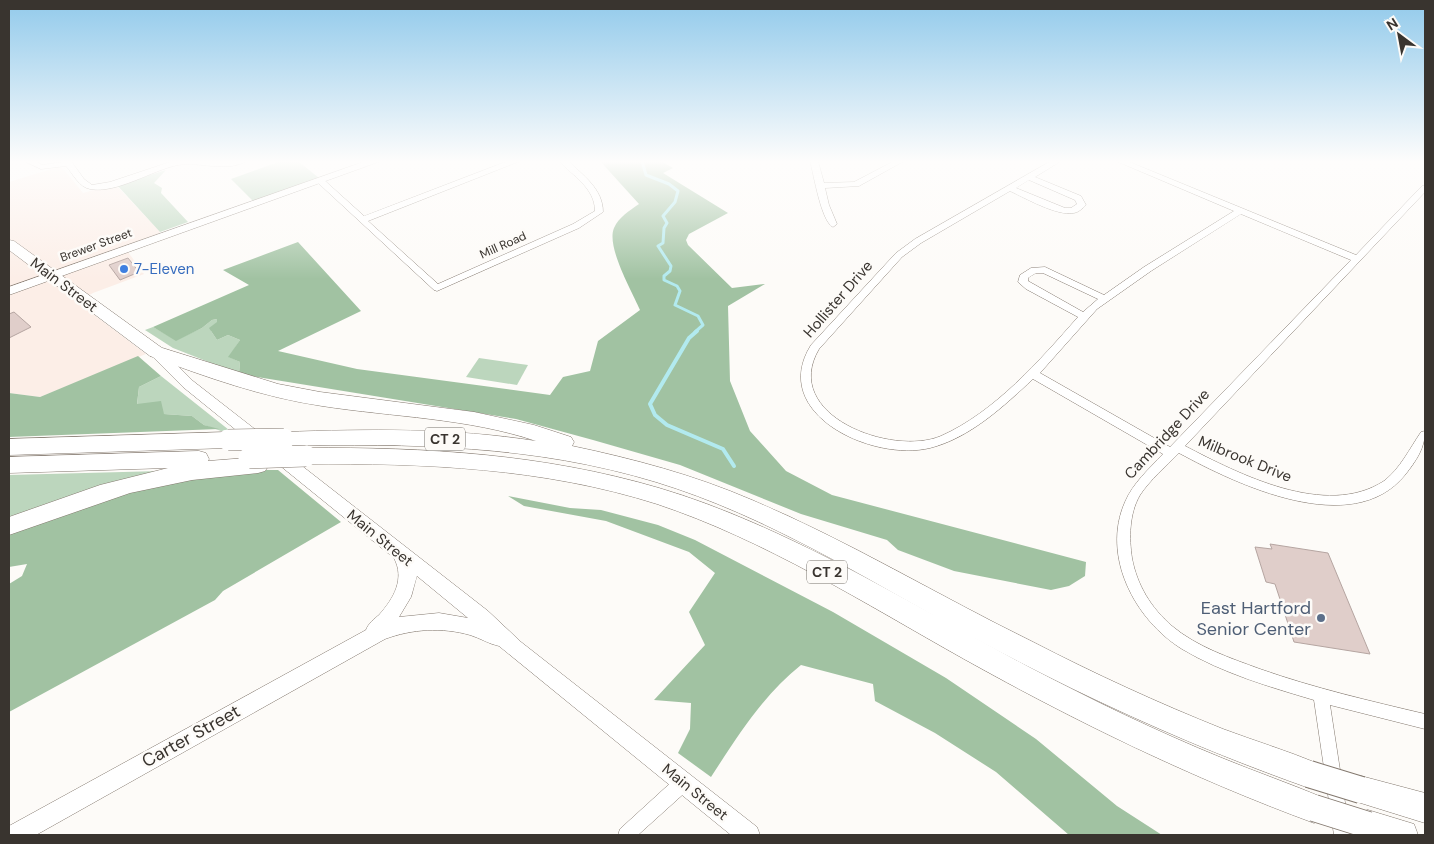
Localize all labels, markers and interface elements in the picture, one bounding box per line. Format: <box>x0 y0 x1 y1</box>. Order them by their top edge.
north arrow <box>1374 10 1424 60</box>
text: N <box>1383 14 1401 34</box>
street label: Brewer Street <box>58 224 134 265</box>
street label: Mill Road <box>477 228 529 262</box>
street label: Main Street <box>26 253 102 317</box>
street label: Hollister Drive <box>799 256 877 342</box>
place label: 7-Eleven <box>134 259 194 279</box>
marker: 7-Eleven <box>118 263 130 275</box>
street label: Cambridge Drive <box>1120 385 1214 483</box>
road number: CT 2 <box>425 428 465 450</box>
street label: Milbrook Drive <box>1195 431 1295 487</box>
street label: Main Street <box>343 505 417 571</box>
road number: CT 2 <box>807 560 847 584</box>
place label: East Hartford Senior Center <box>1196 596 1311 641</box>
marker: East Hartford Senior Center <box>1315 612 1327 624</box>
street label: Carter Street <box>138 699 244 773</box>
street label: Main Street <box>658 759 732 825</box>

